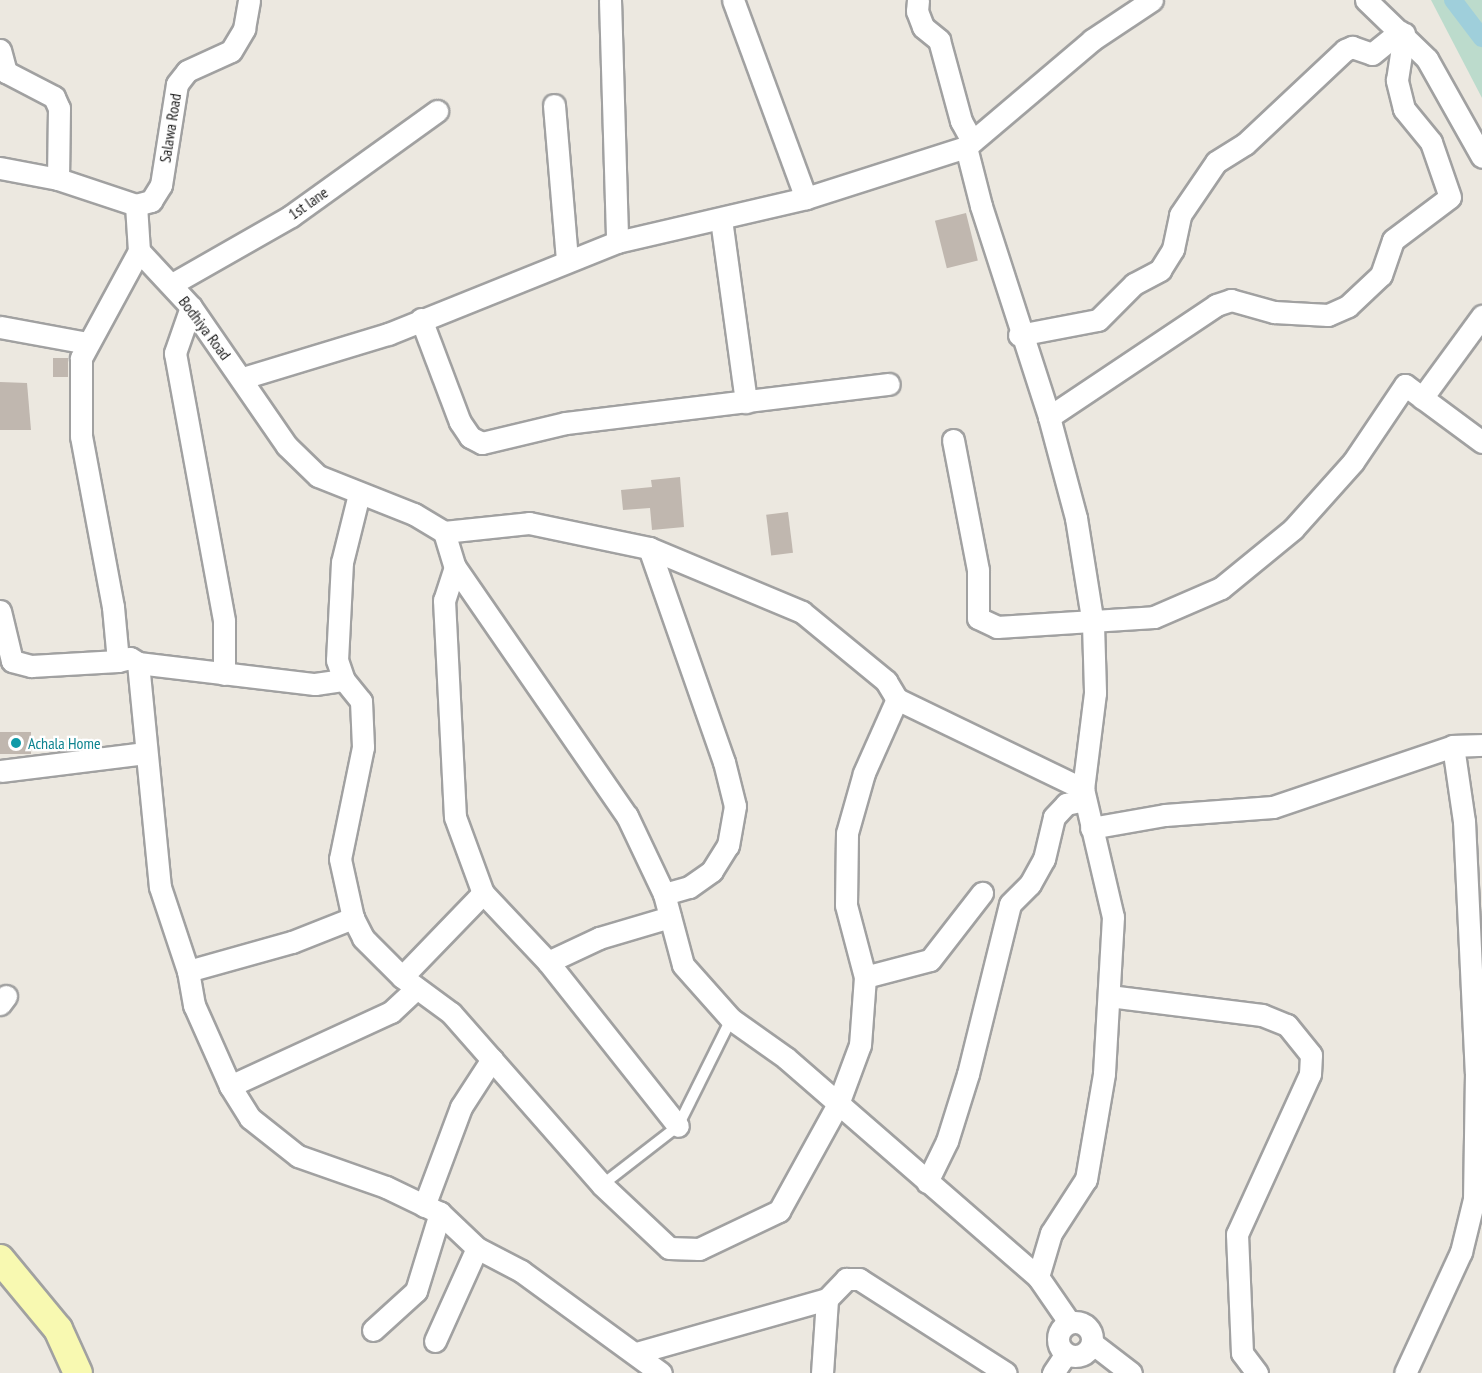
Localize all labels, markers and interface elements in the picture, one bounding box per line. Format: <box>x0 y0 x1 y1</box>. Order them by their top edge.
street label: Salawa Road <box>155 92 185 164</box>
street label: 1st lane <box>284 182 332 224</box>
street label: Bodhiya Road <box>175 292 235 364</box>
place label: Achala Home <box>28 733 101 753</box>
marker: Achala Home <box>9 736 23 750</box>

